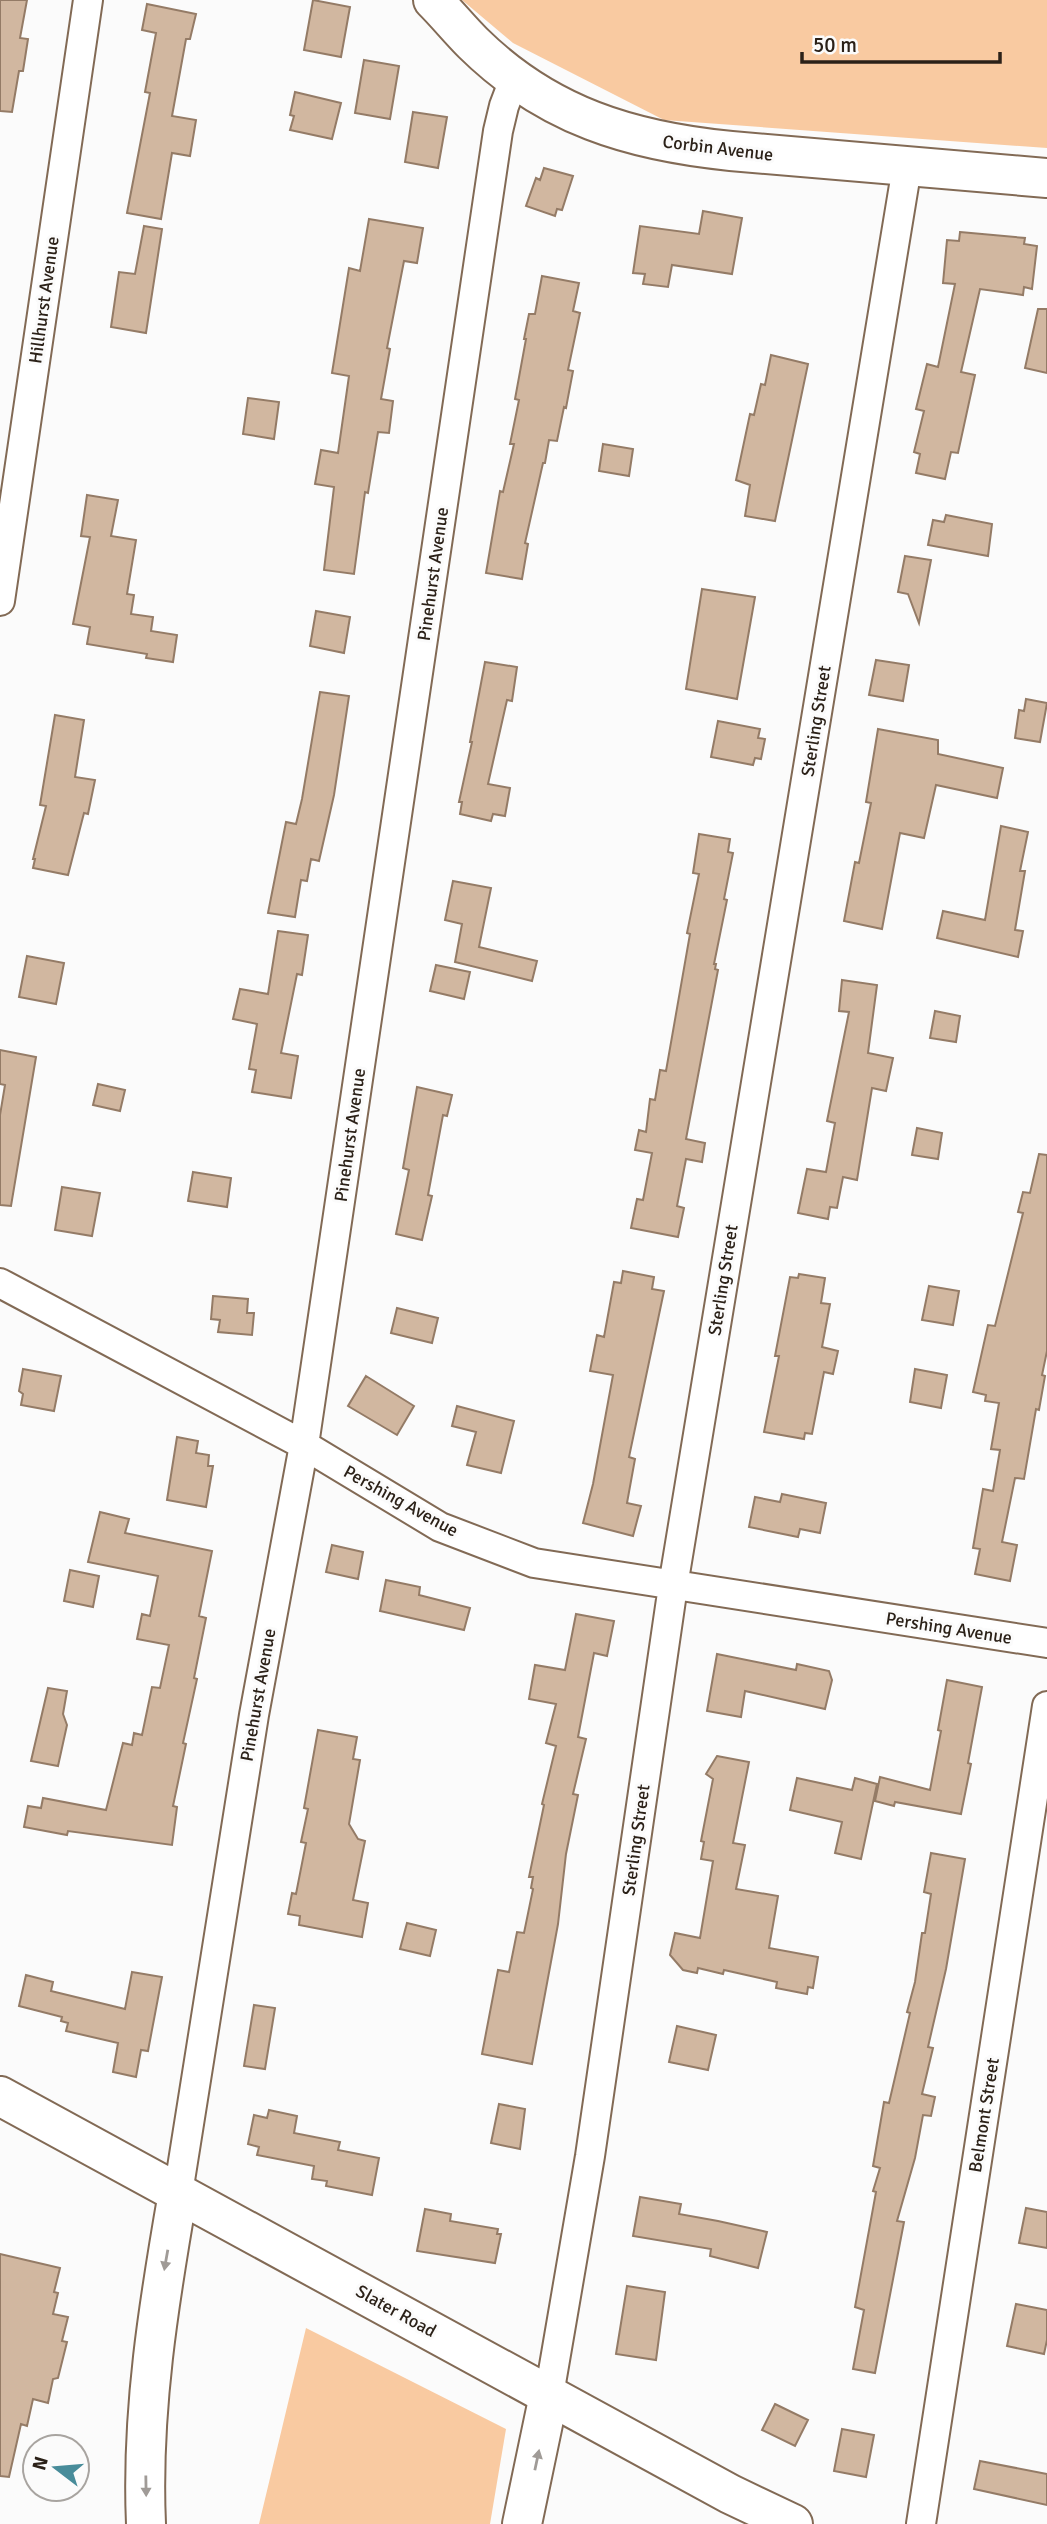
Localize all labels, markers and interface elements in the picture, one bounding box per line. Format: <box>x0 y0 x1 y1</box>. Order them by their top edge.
scale bar <box>802 21 1000 65</box>
text: 50 m <box>813 32 857 58</box>
street label: Corbin Avenue <box>661 130 775 166</box>
street label: Hillhurst Avenue <box>24 235 64 365</box>
street label: Pinehurst Avenue <box>413 506 453 642</box>
street label: Sterling Street <box>796 664 836 778</box>
street label: Pinehurst Avenue <box>330 1067 370 1203</box>
street label: Sterling Street <box>703 1223 743 1337</box>
street label: Pershing Avenue <box>340 1460 462 1542</box>
street label: Pershing Avenue <box>884 1607 1014 1649</box>
street label: Pinehurst Avenue <box>235 1627 281 1763</box>
street label: Sterling Street <box>617 1783 655 1897</box>
street label: Belmont Street <box>964 2056 1004 2174</box>
one-way arrow <box>160 2249 171 2271</box>
street label: Slater Road <box>352 2280 440 2342</box>
north arrow <box>21 2433 91 2503</box>
one-way arrow <box>531 2449 542 2471</box>
text: N <box>27 2454 54 2473</box>
one-way arrow <box>140 2475 152 2497</box>

